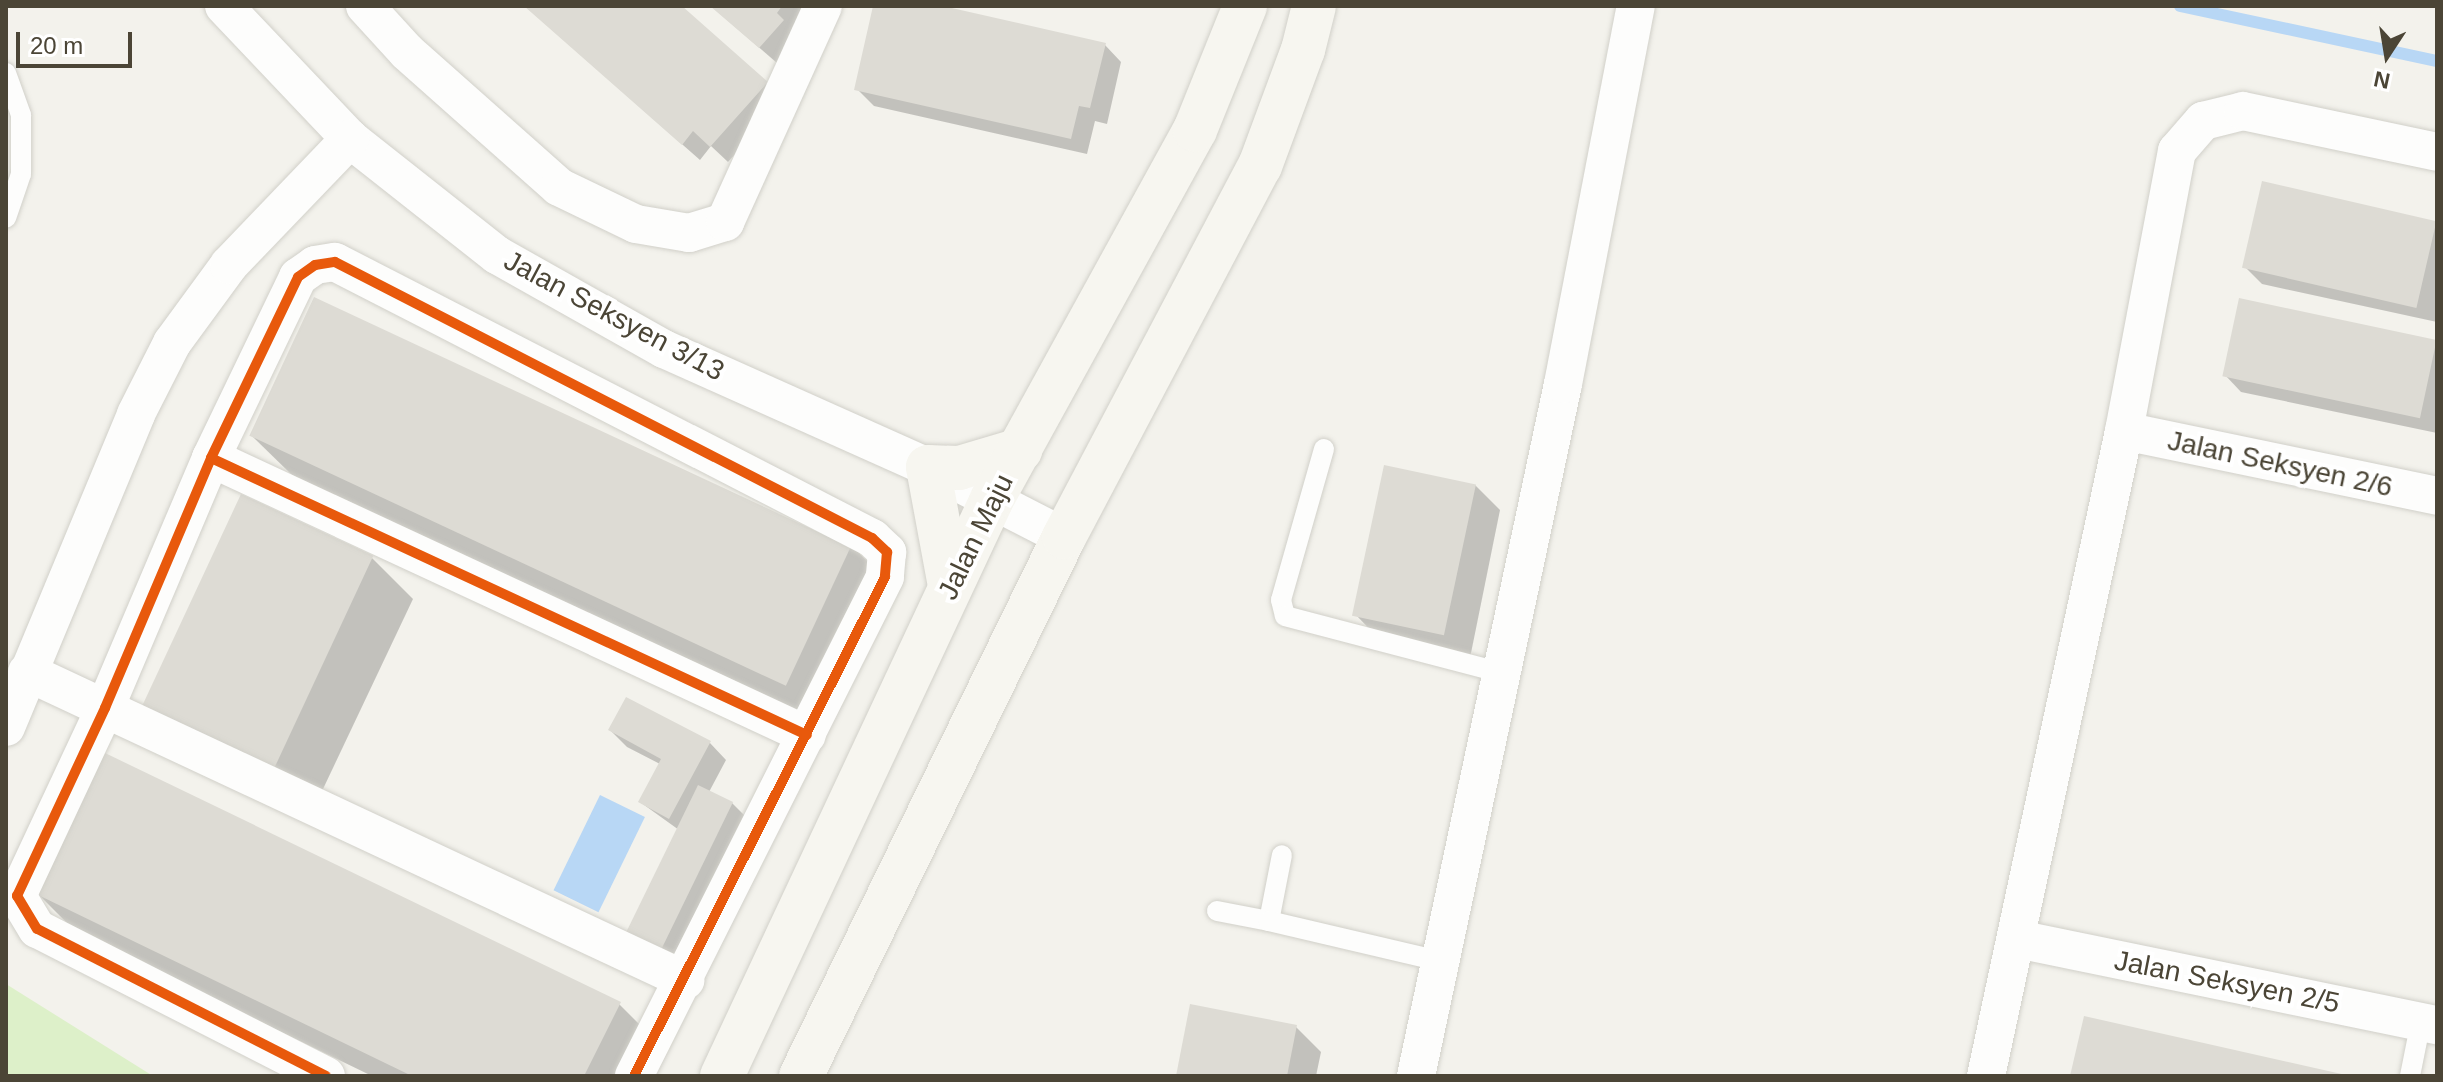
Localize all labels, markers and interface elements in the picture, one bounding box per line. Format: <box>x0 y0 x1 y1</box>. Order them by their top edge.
scale bar <box>20 16 136 66</box>
north arrow <box>2347 16 2427 96</box>
text: 20 m <box>30 32 83 59</box>
text: N <box>2372 66 2392 94</box>
street label: Jalan Seksyen 3/13 <box>498 244 730 388</box>
street label: Jalan Seksyen 2/6 <box>2165 424 2395 504</box>
street label: Jalan Maju <box>931 469 1021 605</box>
street label: Jalan Seksyen 2/5 <box>2111 944 2343 1020</box>

